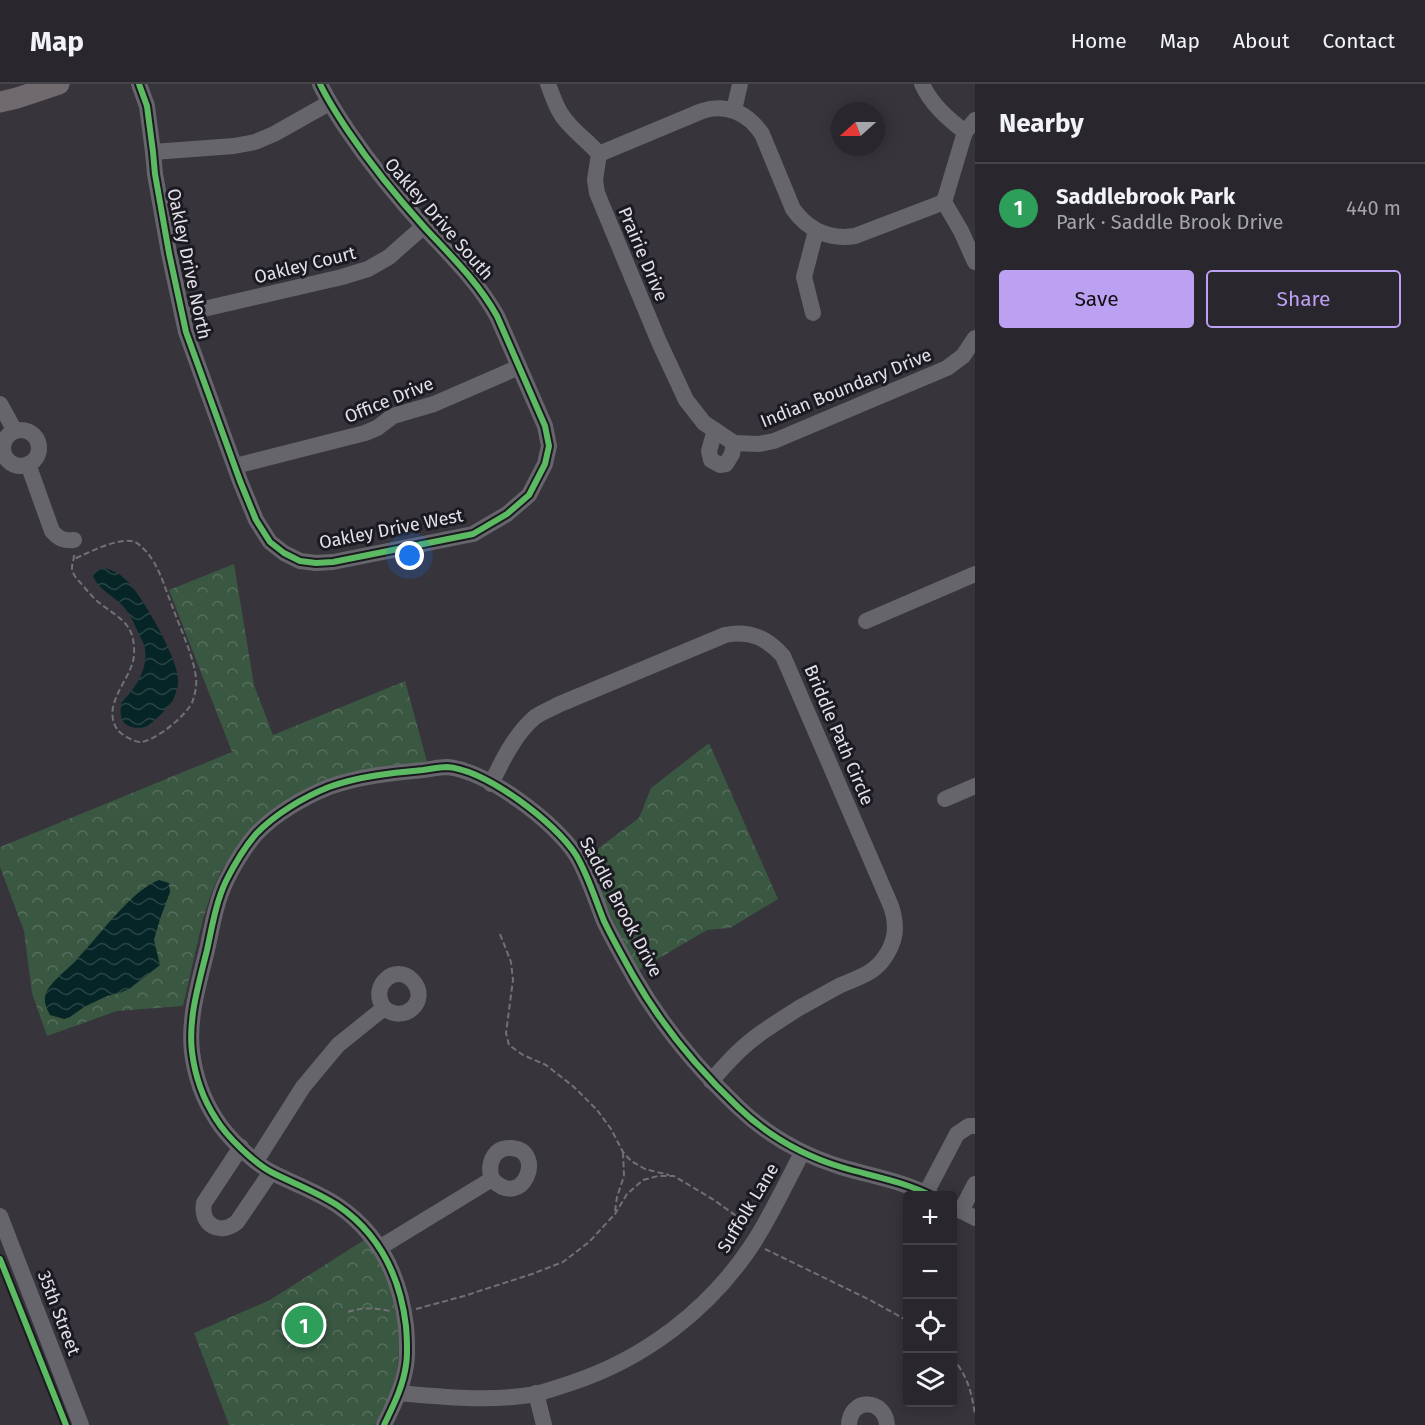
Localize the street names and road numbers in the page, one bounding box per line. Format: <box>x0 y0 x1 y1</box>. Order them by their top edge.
street label: Oakley Drive South <box>380 153 498 285</box>
street label: Oakley Drive North <box>162 187 216 341</box>
street label: Prairie Drive <box>613 204 673 304</box>
street label: Oakley Court <box>252 242 359 288</box>
street label: Indian Boundary Drive <box>757 344 935 432</box>
street label: Office Drive <box>341 372 437 428</box>
street label: Oakley Drive West <box>317 504 465 554</box>
street label: Briddle Path Circle <box>799 661 879 809</box>
street label: Saddle Brook Drive <box>575 833 667 981</box>
street label: Suffolk Lane <box>713 1159 783 1257</box>
street label: 35th Street <box>33 1268 85 1359</box>

